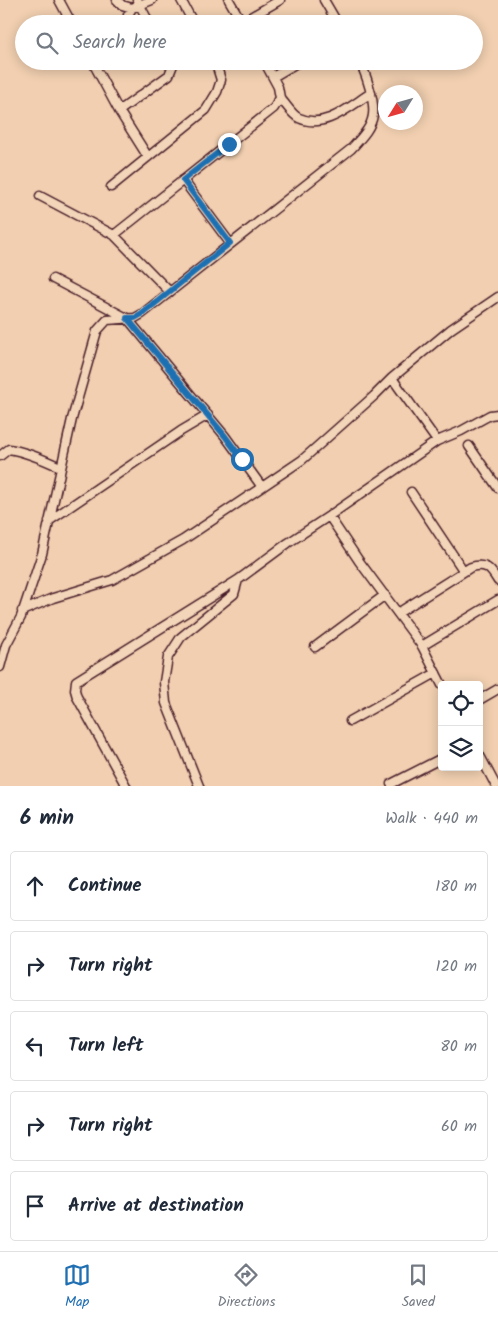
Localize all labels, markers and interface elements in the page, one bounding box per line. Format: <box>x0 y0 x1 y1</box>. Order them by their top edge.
search box <box>15 15 483 70</box>
text: Search here <box>73 28 167 58</box>
icon: search <box>33 29 61 57</box>
north arrow <box>378 85 423 130</box>
route end <box>218 133 241 156</box>
route start <box>231 448 254 471</box>
map controls <box>438 681 483 771</box>
button: locate <box>438 681 483 726</box>
button: layers <box>438 726 483 771</box>
text: 6 min <box>20 802 74 835</box>
text: Walk · 440 m <box>385 806 478 831</box>
text: Continue <box>68 871 141 901</box>
icon: ahead <box>21 872 49 900</box>
text: 180 m <box>435 874 477 899</box>
text: Turn right <box>68 951 153 981</box>
icon: right <box>21 952 49 980</box>
text: 120 m <box>436 954 477 979</box>
text: Turn left <box>68 1031 143 1061</box>
icon: left <box>21 1032 49 1060</box>
text: 80 m <box>440 1034 477 1059</box>
text: Turn right <box>68 1111 153 1141</box>
icon: right <box>21 1112 49 1140</box>
text: 60 m <box>441 1114 477 1139</box>
text: Arrive at destination <box>68 1191 244 1221</box>
icon: arrive <box>21 1192 49 1220</box>
tab: Map <box>63 1261 91 1313</box>
tab: Directions <box>217 1261 275 1313</box>
tab: Saved <box>402 1261 435 1313</box>

